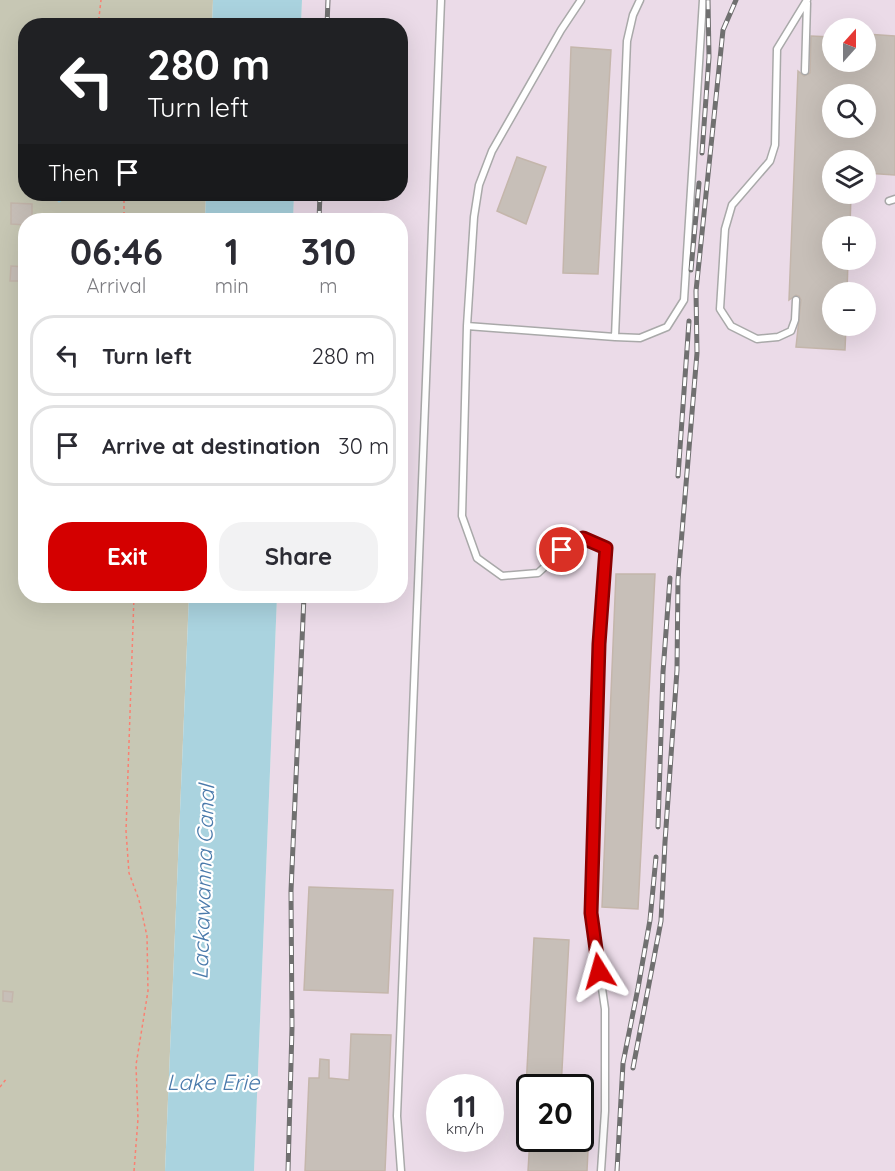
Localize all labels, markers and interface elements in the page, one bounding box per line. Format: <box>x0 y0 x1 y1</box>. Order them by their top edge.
north arrow <box>822 18 876 72</box>
map controls <box>822 18 876 336</box>
text: 280 m <box>147 38 270 91</box>
icon: left <box>48 42 126 120</box>
button: search <box>822 84 876 138</box>
text: Turn left <box>147 90 249 124</box>
button: layers <box>822 150 876 204</box>
icon: arrive <box>111 156 144 189</box>
text: Then <box>48 159 99 187</box>
button: + <box>822 216 876 270</box>
text: 06:46 <box>70 229 163 274</box>
text: 1 <box>225 229 239 274</box>
text: 310 <box>301 229 356 274</box>
text: Arrival <box>86 273 146 298</box>
text: min <box>215 273 249 298</box>
text: m <box>319 273 337 298</box>
button: − <box>822 282 876 336</box>
icon: left <box>51 339 84 372</box>
text: Turn left <box>102 342 192 370</box>
text: 280 m <box>312 342 375 370</box>
icon: arrive <box>51 429 84 462</box>
text: Arrive at destination <box>102 432 320 460</box>
text: 30 m <box>338 432 389 460</box>
button: Exit <box>48 522 207 591</box>
button: Share <box>219 522 378 591</box>
pin <box>536 524 587 575</box>
icon: arrive <box>545 533 578 566</box>
water label: Lackawanna Canal <box>186 781 220 980</box>
position arrow <box>567 939 631 1003</box>
water label: Lake Erie <box>167 1068 261 1096</box>
speed limit sign: 20 <box>516 1074 594 1152</box>
text: 11 <box>453 1087 477 1125</box>
text: km/h <box>446 1119 484 1138</box>

